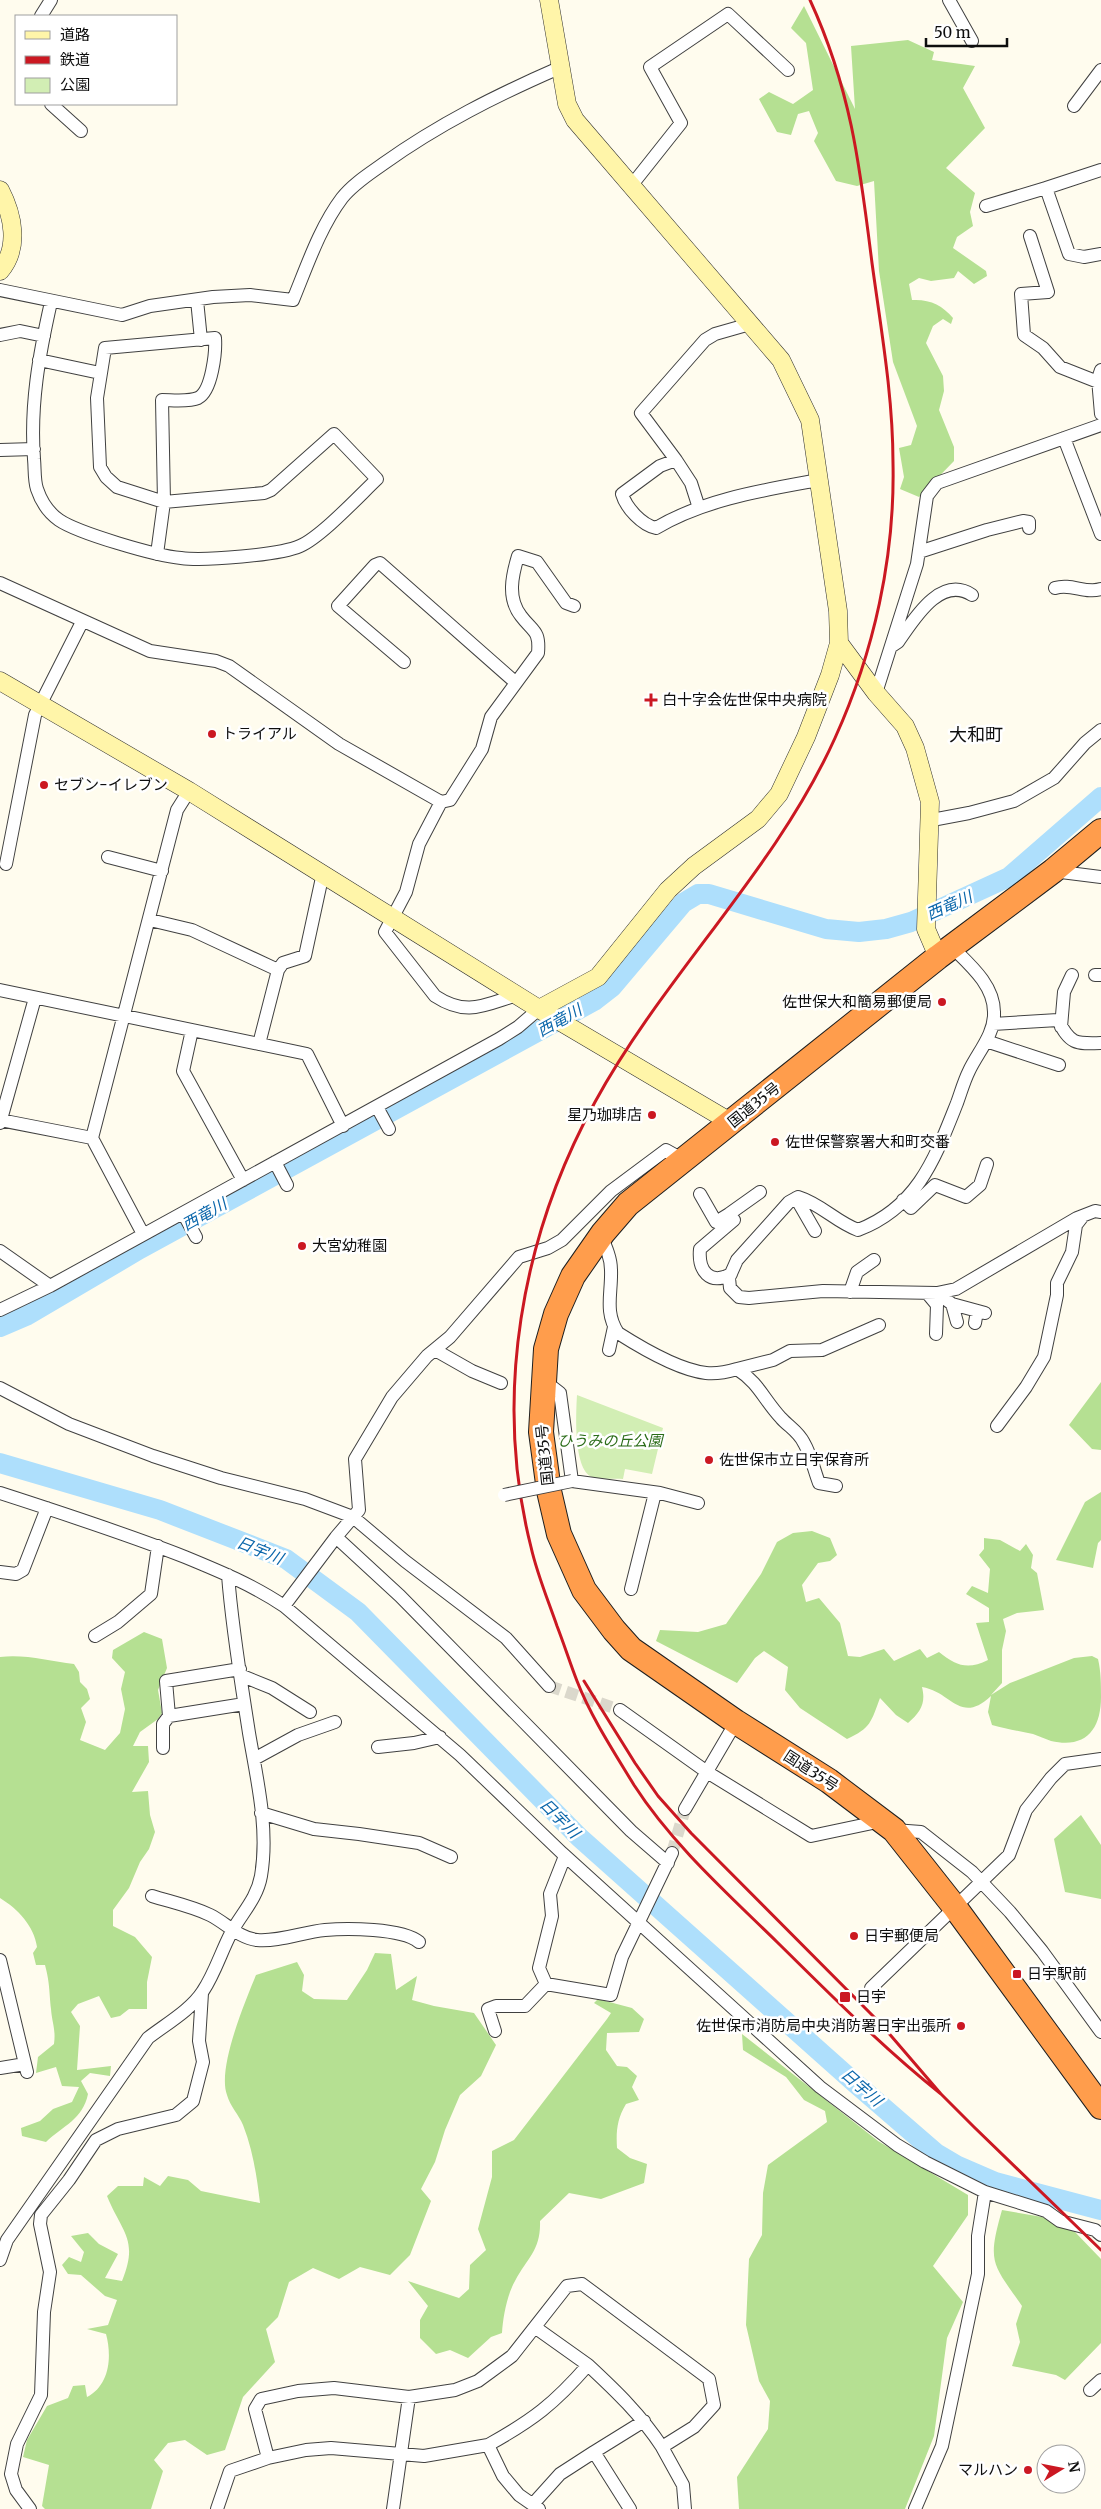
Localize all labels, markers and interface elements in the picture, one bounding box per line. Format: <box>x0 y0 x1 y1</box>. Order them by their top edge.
legend <box>15 15 178 105</box>
scale bar <box>926 15 1007 47</box>
text: 50 m <box>934 23 971 42</box>
text: 道路 <box>60 25 90 44</box>
text: 鉄道 <box>60 50 90 69</box>
text: 公園 <box>60 75 90 94</box>
place label: 白十字会佐世保中央病院 <box>662 690 827 709</box>
marker: 白十字会佐世保中央病院 <box>644 693 658 707</box>
district label: 大和町 <box>949 723 1003 746</box>
place label: トライアル <box>222 724 297 743</box>
marker: トライアル <box>206 728 218 740</box>
place label: セブン-イレブン <box>54 775 168 794</box>
marker: セブン-イレブン <box>38 779 50 791</box>
water label: 西竜川 <box>923 885 977 924</box>
place label: 佐世保大和簡易郵便局 <box>782 992 932 1011</box>
marker: 佐世保大和簡易郵便局 <box>936 996 948 1008</box>
water label: 西竜川 <box>533 999 587 1040</box>
street label: 国道35号 <box>724 1078 784 1131</box>
place label: 星乃珈琲店 <box>567 1105 642 1124</box>
marker: 星乃珈琲店 <box>646 1109 658 1121</box>
place label: 佐世保警察署大和町交番 <box>785 1132 950 1151</box>
marker: 佐世保警察署大和町交番 <box>769 1136 781 1148</box>
water label: 西竜川 <box>178 1193 232 1234</box>
place label: 大宮幼稚園 <box>312 1236 387 1255</box>
marker: 大宮幼稚園 <box>296 1240 308 1252</box>
street label: 国道35号 <box>532 1423 557 1487</box>
park label: ひうみの丘公園 <box>557 1431 664 1450</box>
place label: 佐世保市立日宇保育所 <box>719 1450 869 1469</box>
marker: 佐世保市立日宇保育所 <box>703 1454 715 1466</box>
water label: 日宇川 <box>234 1532 288 1569</box>
street label: 国道35号 <box>780 1746 842 1795</box>
water label: 日宇川 <box>536 1794 585 1843</box>
place label: 日宇郵便局 <box>864 1926 939 1945</box>
marker: 日宇郵便局 <box>848 1930 860 1942</box>
place label: 日宇駅前 <box>1027 1964 1087 1983</box>
marker: 日宇駅前 <box>1011 1968 1023 1980</box>
place label: 日宇 <box>856 1987 886 2006</box>
marker: 日宇 <box>838 1990 852 2004</box>
place label: 佐世保市消防局中央消防署日宇出張所 <box>696 2016 951 2035</box>
marker: 佐世保市消防局中央消防署日宇出張所 <box>955 2020 967 2032</box>
water label: 日宇川 <box>837 2064 888 2112</box>
north arrow <box>1036 2444 1086 2494</box>
place label: マルハン <box>958 2460 1018 2479</box>
text: N <box>1064 2460 1084 2474</box>
marker: マルハン <box>1022 2464 1034 2476</box>

